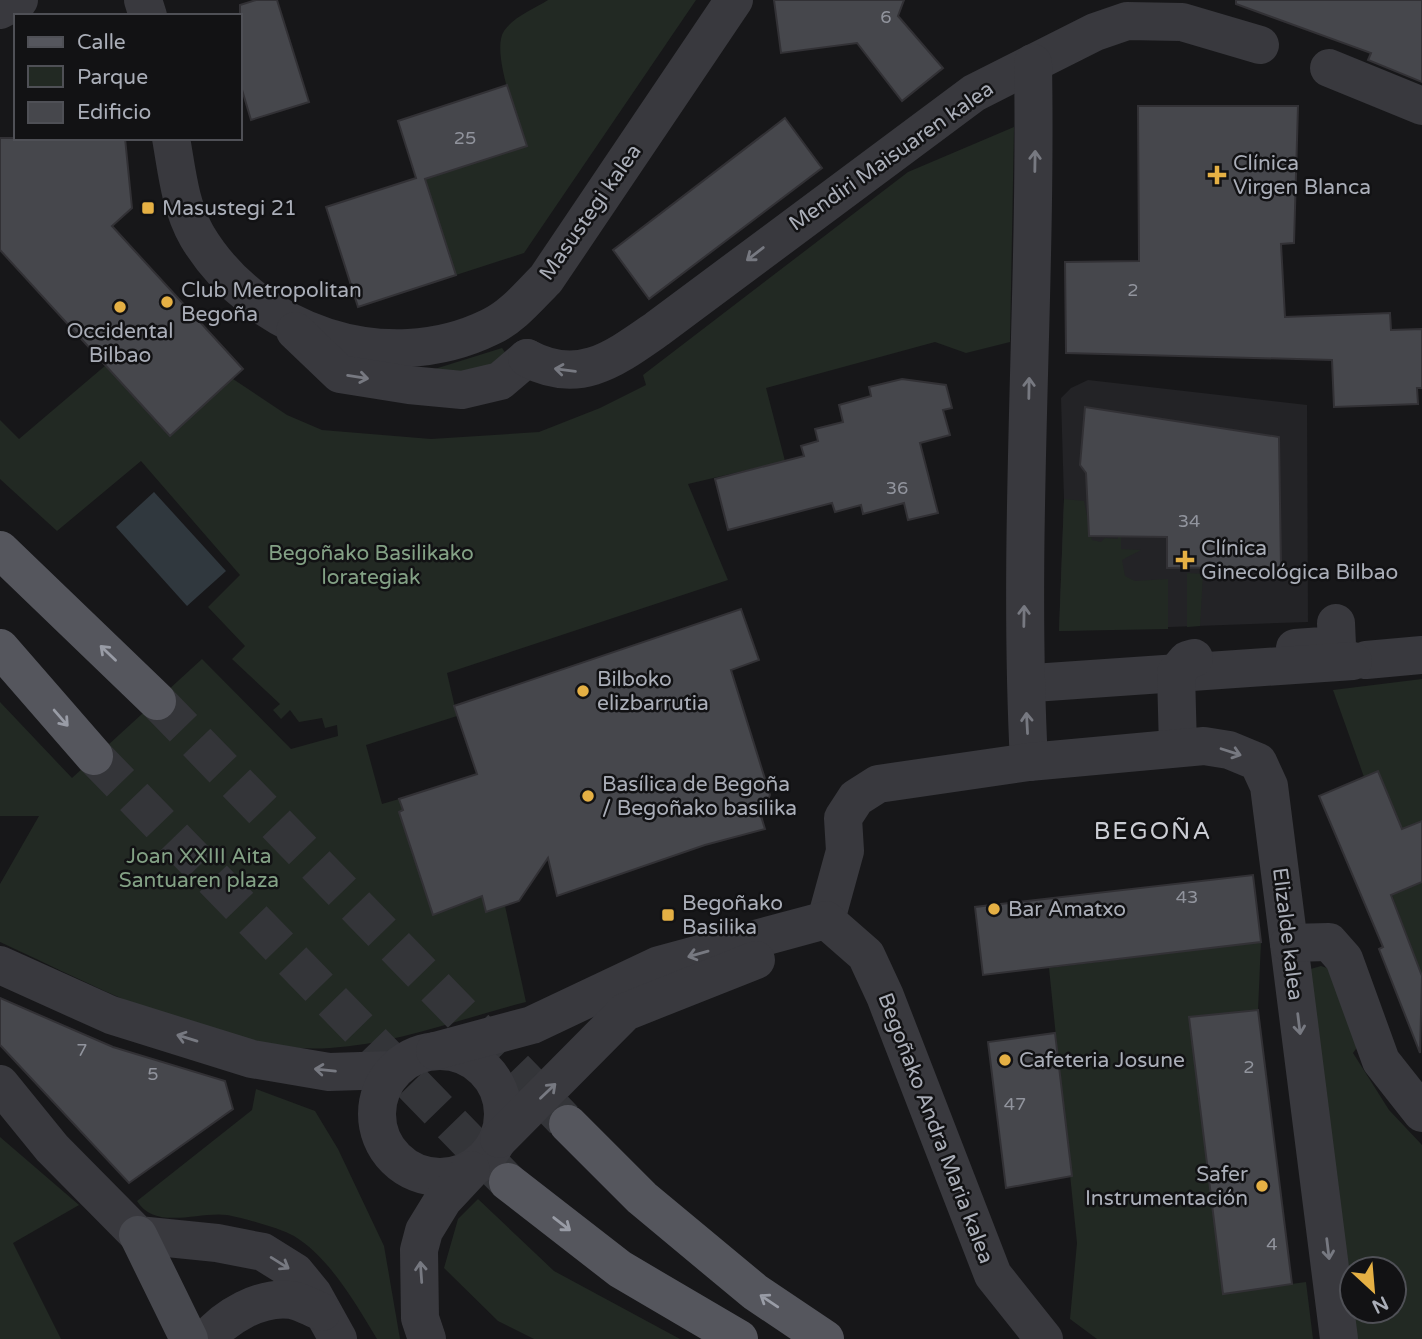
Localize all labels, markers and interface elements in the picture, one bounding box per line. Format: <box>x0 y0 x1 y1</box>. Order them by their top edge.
house number: 6 <box>880 6 892 28</box>
legend <box>14 14 242 140</box>
text: Calle <box>77 30 126 55</box>
text: Parque <box>77 65 148 90</box>
street label: Mendiri Maisuaren kalea <box>784 76 998 237</box>
text: Edificio <box>77 100 151 125</box>
house number: 25 <box>454 127 476 149</box>
street label: Masustegi kalea <box>534 139 647 285</box>
one-way arrow <box>1028 150 1042 173</box>
place label: Clínica Virgen Blanca <box>1233 151 1371 200</box>
marker: Clínica Virgen Blanca <box>1207 165 1227 185</box>
place label: Masustegi 21 <box>162 196 297 221</box>
marker: Masustegi 21 <box>140 200 156 216</box>
one-way arrow <box>746 246 765 261</box>
place label: Club Metropolitan Begoña <box>181 278 362 327</box>
house number: 2 <box>1127 279 1139 301</box>
marker: Club Metropolitan Begoña <box>159 294 175 310</box>
marker: Occidental Bilbao <box>112 299 128 315</box>
place label: Occidental Bilbao <box>67 319 173 368</box>
one-way arrow <box>554 364 576 377</box>
one-way arrow <box>346 371 369 384</box>
one-way arrow <box>1023 377 1036 400</box>
house number: 36 <box>886 477 908 499</box>
house number: 34 <box>1178 510 1200 532</box>
place label: Clínica Ginecológica Bilbao <box>1201 536 1398 585</box>
park label: Begoñako Basilikako lorategiak <box>268 541 474 590</box>
marker: Clínica Ginecológica Bilbao <box>1175 550 1195 570</box>
one-way arrow <box>1017 605 1031 628</box>
one-way arrow <box>100 645 117 662</box>
place label: Bilboko elizbarrutia <box>597 667 709 716</box>
marker: Bilboko elizbarrutia <box>575 683 591 699</box>
one-way arrow <box>53 709 69 727</box>
one-way arrow <box>1020 712 1033 735</box>
one-way arrow <box>1220 747 1242 759</box>
place label: Basílica de Begoña / Begoñako basilika <box>602 772 797 821</box>
marker: Basílica de Begoña / Begoñako basilika <box>580 788 596 804</box>
district label: BEGOÑA <box>1094 817 1212 846</box>
park label: Joan XXIII Aita Santuaren plaza <box>119 844 279 893</box>
street label: Elizalde kalea <box>1267 866 1308 1002</box>
house number: 43 <box>1176 886 1198 908</box>
place label: Begoñako Basilika <box>682 891 783 940</box>
place label: Bar Amatxo <box>1008 897 1126 922</box>
marker: Bar Amatxo <box>986 901 1002 917</box>
marker: Begoñako Basilika <box>660 907 676 923</box>
one-way arrow <box>687 948 710 961</box>
street label: Begoñako Andra Maria kalea <box>872 989 999 1267</box>
one-way arrow <box>1293 1012 1306 1034</box>
one-way arrow <box>176 1031 198 1044</box>
house number: 7 <box>76 1039 88 1061</box>
place label: Cafeteria Josune <box>1019 1048 1185 1073</box>
marker: Cafeteria Josune <box>997 1052 1013 1068</box>
house number: 2 <box>1243 1056 1255 1078</box>
house number: 5 <box>147 1063 159 1085</box>
one-way arrow <box>314 1064 337 1077</box>
one-way arrow <box>539 1083 556 1100</box>
house number: 47 <box>1004 1093 1026 1115</box>
place label: Safer Instrumentación <box>1085 1162 1248 1211</box>
marker: Safer Instrumentación <box>1254 1178 1270 1194</box>
one-way arrow <box>552 1217 571 1232</box>
house number: 4 <box>1266 1233 1278 1255</box>
one-way arrow <box>1321 1237 1334 1260</box>
north arrow <box>1338 1255 1408 1325</box>
one-way arrow <box>269 1256 289 1270</box>
one-way arrow <box>414 1261 427 1284</box>
text: N <box>1368 1291 1392 1318</box>
one-way arrow <box>759 1294 779 1308</box>

